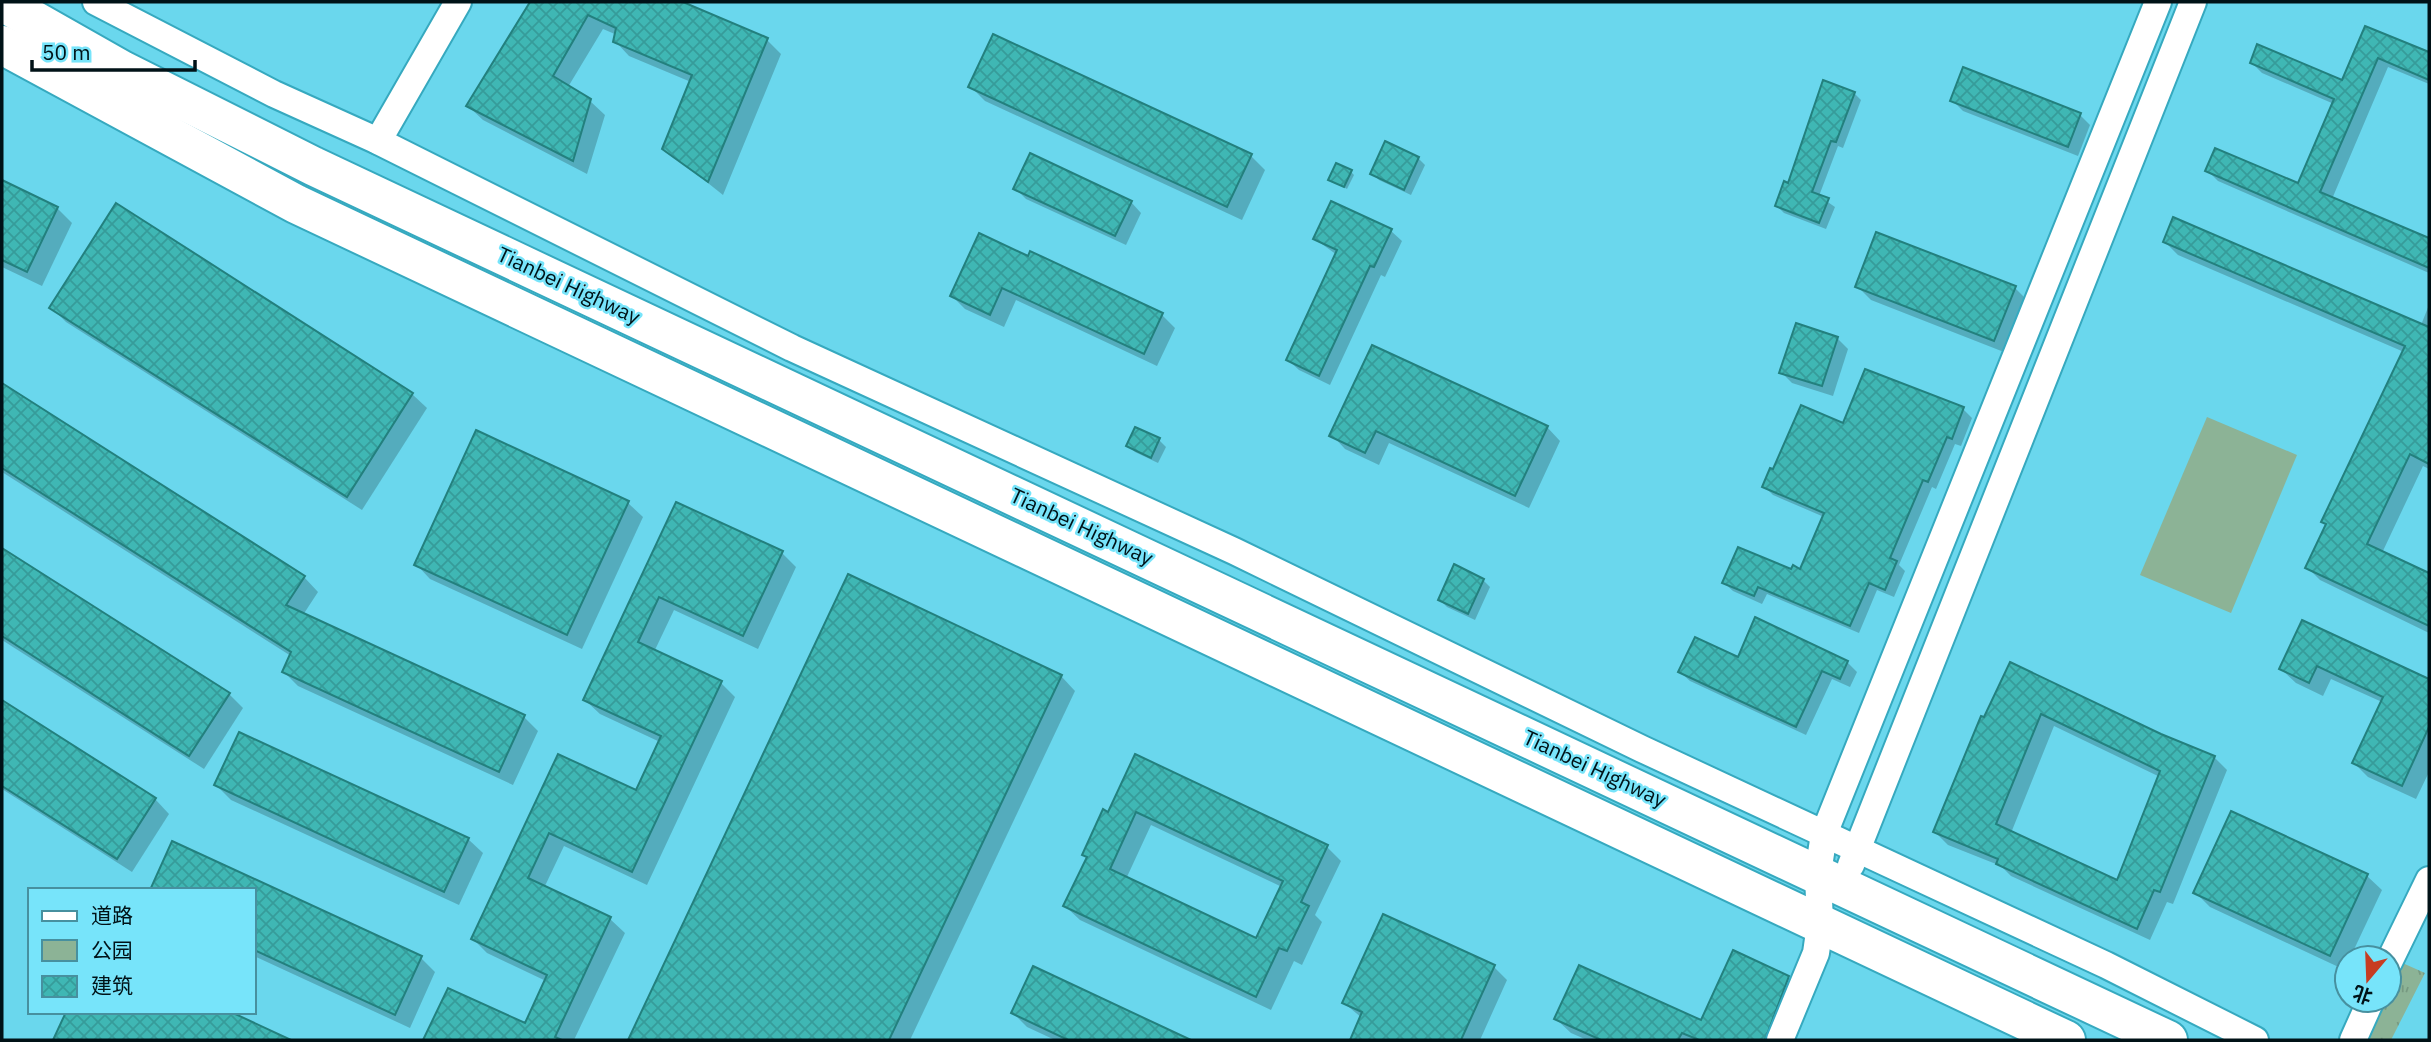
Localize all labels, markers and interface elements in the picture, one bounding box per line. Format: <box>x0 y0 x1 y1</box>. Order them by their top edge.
scale bar <box>32 28 194 72</box>
text: 50 m <box>42 38 91 66</box>
street label: Tianbei Highway <box>493 240 646 331</box>
street label: Tianbei Highway <box>1006 481 1159 572</box>
street label: Tianbei Highway <box>1519 723 1672 814</box>
legend <box>28 888 256 1014</box>
text: 道路 <box>91 901 133 929</box>
text: 公园 <box>91 936 133 964</box>
north arrow <box>2333 944 2403 1014</box>
text: 建筑 <box>91 971 133 999</box>
text: 北 <box>2350 981 2375 1010</box>

